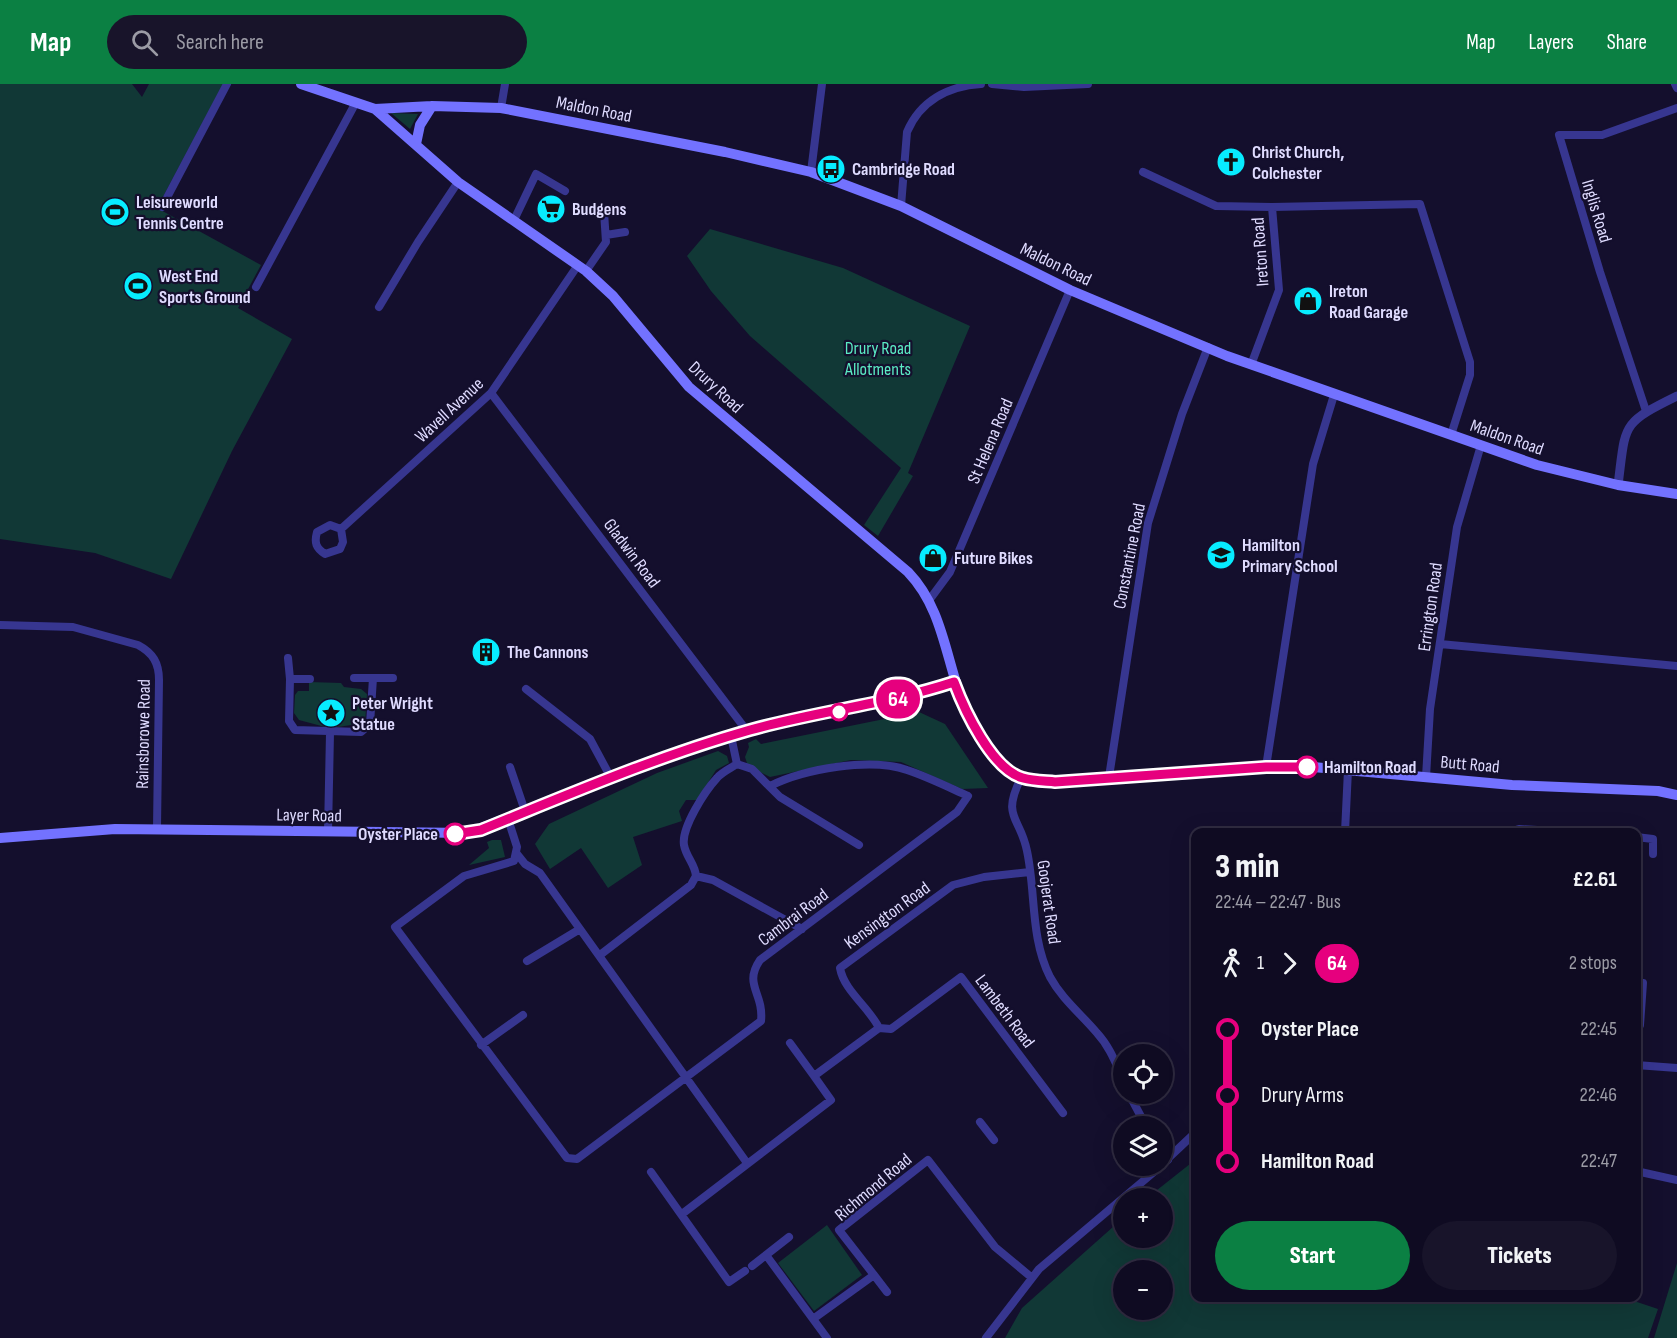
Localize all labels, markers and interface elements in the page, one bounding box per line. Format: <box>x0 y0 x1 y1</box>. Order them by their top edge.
search box <box>107 15 527 69</box>
text: Map <box>30 26 71 59</box>
icon: search <box>128 26 161 59</box>
text: Search here <box>176 29 264 56</box>
text: Map <box>1466 30 1495 55</box>
text: Layers <box>1528 30 1574 55</box>
text: Share <box>1607 30 1647 55</box>
street label: Maldon Road <box>554 92 633 127</box>
place label: Christ Church, Colchester <box>1252 142 1344 184</box>
church icon: Christ Church, Colchester <box>1215 146 1247 178</box>
bus stop icon: Cambridge Road <box>815 153 847 185</box>
place label: Cambridge Road <box>852 159 955 180</box>
street label: Inglis Road <box>1577 177 1616 245</box>
place label: Leisureworld Tennis Centre <box>136 192 224 234</box>
supermarket icon: Budgens <box>535 193 567 225</box>
sports icon: Leisureworld Tennis Centre <box>99 196 131 228</box>
place label: Budgens <box>572 199 626 220</box>
street label: Ireton Road <box>1248 217 1273 287</box>
street label: Maldon Road <box>1017 238 1095 291</box>
place label: West End Sports Ground <box>159 266 251 308</box>
sports icon: West End Sports Ground <box>122 270 154 302</box>
place label: Ireton Road Garage <box>1329 281 1408 323</box>
shop icon: Ireton Road Garage <box>1292 285 1324 317</box>
park label: Drury Road Allotments <box>844 338 911 380</box>
street label: Drury Road <box>684 357 747 418</box>
street label: Wavell Avenue <box>411 373 488 447</box>
street label: St Helena Road <box>963 395 1018 487</box>
street label: Maldon Road <box>1467 415 1546 460</box>
street label: Constantine Road <box>1109 502 1150 611</box>
street label: Gladwin Road <box>599 515 664 592</box>
place label: Hamilton Primary School <box>1242 535 1338 577</box>
school or university icon: Hamilton Primary School <box>1205 539 1237 571</box>
shop icon: Future Bikes <box>917 542 949 574</box>
place label: Future Bikes <box>954 548 1033 569</box>
street label: Errington Road <box>1414 561 1447 653</box>
building icon: The Cannons <box>470 636 502 668</box>
place label: The Cannons <box>507 642 588 663</box>
street label: Rainsborowe Road <box>132 679 155 789</box>
line badge: 64 <box>871 680 925 718</box>
text: 64 <box>888 687 908 712</box>
place label: Peter Wright Statue <box>352 693 433 735</box>
place icon: Peter Wright Statue <box>315 697 347 729</box>
unlabelled marker <box>830 703 848 721</box>
street label: Butt Road <box>1439 751 1500 778</box>
marker: Hamilton Road <box>1296 756 1318 778</box>
place label: Hamilton Road <box>1324 757 1417 778</box>
street label: Layer Road <box>276 804 342 827</box>
marker: Oyster Place <box>444 823 466 845</box>
place label: Oyster Place <box>358 824 438 845</box>
text: 3 min <box>1215 847 1279 887</box>
street label: Goojerat Road <box>1032 859 1065 945</box>
text: £2.61 <box>1573 866 1617 893</box>
street label: Kensington Road <box>840 877 934 954</box>
street label: Cambrai Road <box>754 884 833 951</box>
text: 22:44 – 22:47 · Bus <box>1215 890 1341 914</box>
icon: walk <box>1215 947 1248 980</box>
icon: forward <box>1273 947 1306 980</box>
text: 1 <box>1257 951 1264 975</box>
text: 64 <box>1327 951 1347 976</box>
text: 2 stops <box>1569 951 1617 975</box>
street label: Lambeth Road <box>970 971 1039 1052</box>
text: Oyster Place <box>1261 1016 1359 1043</box>
text: 22:45 <box>1580 1017 1617 1041</box>
map controls <box>1113 1044 1173 1320</box>
button: locate <box>1113 1044 1173 1104</box>
text: Drury Arms <box>1261 1082 1344 1109</box>
text: 22:46 <box>1580 1083 1617 1107</box>
button: layers <box>1113 1116 1173 1176</box>
text: Hamilton Road <box>1261 1148 1374 1175</box>
street label: Richmond Road <box>831 1149 916 1226</box>
text: 22:47 <box>1581 1149 1617 1173</box>
button: + <box>1113 1188 1173 1248</box>
button: Start <box>1215 1221 1410 1290</box>
button: Tickets <box>1422 1221 1617 1290</box>
button: − <box>1113 1260 1173 1320</box>

